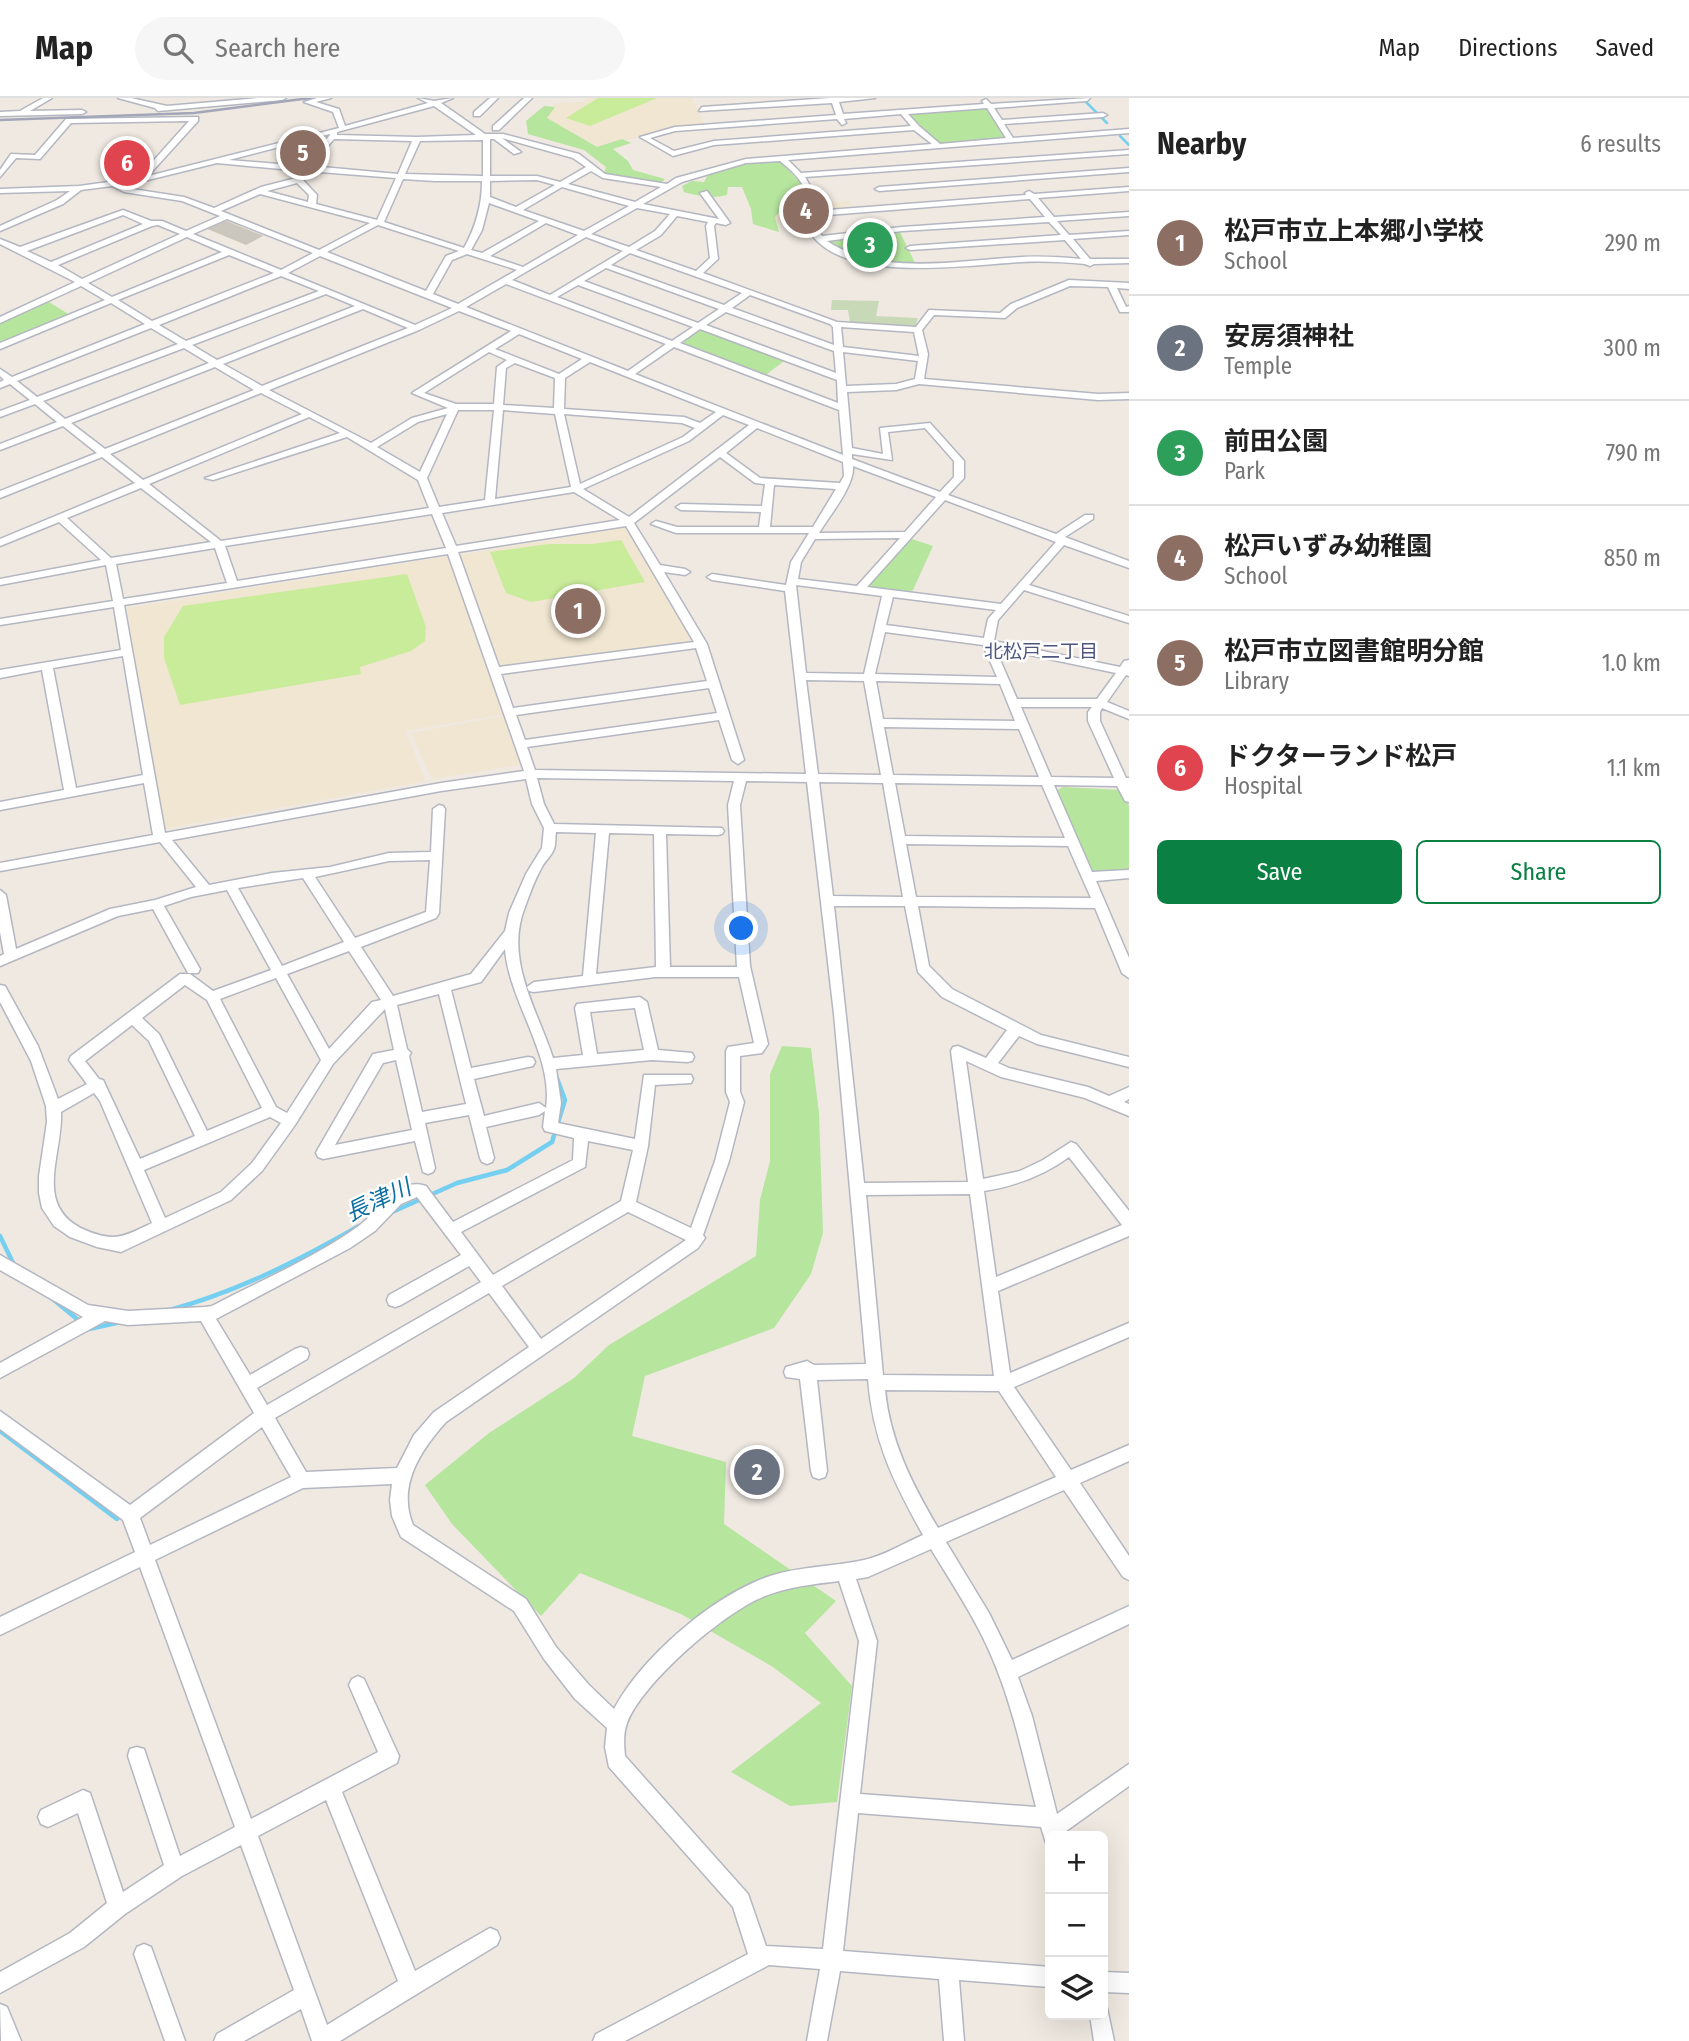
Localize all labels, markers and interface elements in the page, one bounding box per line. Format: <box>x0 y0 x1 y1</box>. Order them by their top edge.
search box <box>135 17 625 80</box>
text: Map <box>35 28 93 68</box>
icon: search <box>159 29 197 67</box>
text: Search here <box>215 33 340 64</box>
text: Map <box>1379 34 1420 62</box>
text: Directions <box>1458 34 1557 62</box>
text: Saved <box>1595 34 1654 62</box>
text: Nearby <box>1157 126 1246 162</box>
pin: 5 <box>280 127 326 179</box>
text: 6 results <box>1580 130 1661 158</box>
pin: 6 <box>104 137 150 189</box>
pin: 4 <box>783 185 829 237</box>
text: 松戸市立上本郷小学校 <box>1224 216 1484 247</box>
pin: 3 <box>847 219 893 271</box>
text: 1 <box>1175 229 1185 257</box>
text: 290 m <box>1605 229 1661 257</box>
text: School <box>1224 247 1288 275</box>
text: 安房須神社 <box>1224 321 1354 352</box>
text: 2 <box>1175 334 1185 362</box>
text: 300 m <box>1604 334 1661 362</box>
text: Temple <box>1224 352 1292 380</box>
text: 前田公園 <box>1224 426 1328 457</box>
text: 3 <box>1175 439 1185 467</box>
text: 790 m <box>1606 439 1661 467</box>
text: Park <box>1224 457 1265 485</box>
text: 松戸いずみ幼稚園 <box>1224 531 1432 562</box>
text: 4 <box>1174 544 1186 572</box>
text: 850 m <box>1604 544 1661 572</box>
text: School <box>1224 562 1288 590</box>
pin: 1 <box>555 585 601 637</box>
text: 松戸市立図書館明分館 <box>1224 636 1484 667</box>
district label: 北松戸二丁目 <box>984 640 1098 663</box>
text: 5 <box>1174 649 1186 677</box>
text: 1.0 km <box>1602 649 1661 677</box>
text: Library <box>1224 667 1289 695</box>
text: ドクターランド松戸 <box>1224 741 1457 772</box>
text: 6 <box>1174 754 1186 782</box>
text: 1.1 km <box>1607 754 1661 782</box>
text: Hospital <box>1224 772 1302 800</box>
button: Save <box>1157 840 1402 904</box>
button: Share <box>1416 840 1661 904</box>
your location <box>724 911 758 945</box>
water label: 長津川 <box>341 1171 418 1227</box>
pin: 2 <box>734 1446 780 1498</box>
map controls <box>1045 1831 1108 2020</box>
button: + <box>1045 1831 1108 1894</box>
button: − <box>1045 1894 1108 1957</box>
button: layers <box>1045 1957 1108 2020</box>

